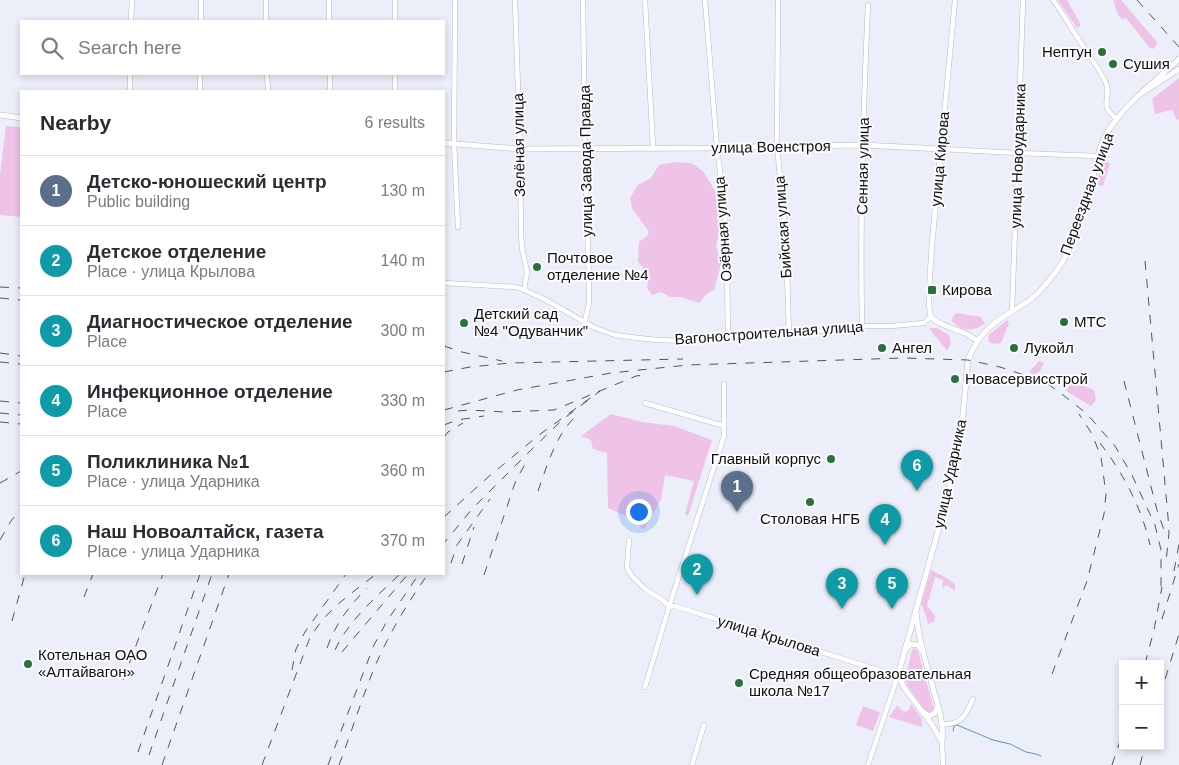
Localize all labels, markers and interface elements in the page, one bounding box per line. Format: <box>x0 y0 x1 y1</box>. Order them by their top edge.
search box <box>20 20 445 75</box>
icon: search <box>38 34 66 62</box>
text: Search here <box>78 37 182 58</box>
place label: Нептун <box>1042 43 1092 60</box>
marker: Нептун <box>1096 46 1108 58</box>
place label: Сушия <box>1123 55 1170 72</box>
marker: Сушия <box>1107 58 1119 70</box>
street label: улица Новоударника <box>1006 83 1029 229</box>
street label: улица Завода Правда <box>576 84 595 237</box>
street label: Зелёная улица <box>509 92 528 197</box>
street label: улица Кирова <box>927 110 952 207</box>
text: Nearby <box>40 111 111 134</box>
text: 6 results <box>365 114 425 131</box>
street label: Сенная улица <box>853 116 872 215</box>
street label: Переездная улица <box>1056 130 1117 257</box>
street label: улица Военстроя <box>711 137 831 156</box>
text: Детско-юношеский центр <box>87 171 327 192</box>
street label: Бийская улица <box>770 174 795 279</box>
street label: Озёрная улица <box>710 175 735 282</box>
text: 1 <box>52 182 60 199</box>
text: 130 m <box>381 182 425 199</box>
text: Public building <box>87 193 190 210</box>
text: Детское отделение <box>87 241 266 262</box>
place label: Почтовое отделение №4 <box>547 249 649 283</box>
text: 2 <box>52 252 60 269</box>
text: 140 m <box>381 252 425 269</box>
marker: Почтовое отделение №4 <box>531 261 543 273</box>
text: Place · улица Крылова <box>87 263 255 280</box>
place label: Кирова <box>942 281 993 298</box>
marker: Кирова <box>926 284 938 296</box>
place label: Детский сад №4 "Одуванчик" <box>474 305 588 339</box>
text: Диагностическое отделение <box>87 311 353 332</box>
place label: МТС <box>1074 313 1107 330</box>
marker: МТС <box>1058 316 1070 328</box>
marker: Детский сад №4 "Одуванчик" <box>458 317 470 329</box>
street label: Вагоностроительная улица <box>674 317 865 348</box>
text: 3 <box>52 322 60 339</box>
text: 300 m <box>381 322 425 339</box>
text: Place <box>87 333 127 350</box>
place label: Ангел <box>892 339 932 356</box>
place label: Лукойл <box>1024 339 1074 356</box>
marker: Ангел <box>876 342 888 354</box>
marker: Лукойл <box>1008 342 1020 354</box>
place label: Новасервисстрой <box>965 370 1088 387</box>
marker: Новасервисстрой <box>949 373 961 385</box>
text: Инфекционное отделение <box>87 381 333 402</box>
text: 4 <box>52 392 60 409</box>
text: 330 m <box>381 392 425 409</box>
text: Place <box>87 403 127 420</box>
street label: улица Ударника <box>930 417 970 530</box>
place label: Главный корпус <box>711 450 821 467</box>
pin: 6 <box>901 450 933 491</box>
text: Поликлиника №1 <box>87 451 249 472</box>
marker: Главный корпус <box>825 453 837 465</box>
text: 5 <box>52 462 60 479</box>
text: 360 m <box>381 462 425 479</box>
pin: 1 <box>721 471 753 512</box>
text: Place · улица Ударника <box>87 473 260 490</box>
marker: Столовая НГБ <box>804 496 816 508</box>
your location <box>626 499 652 525</box>
pin: 4 <box>869 504 901 545</box>
place label: Столовая НГБ <box>760 510 860 527</box>
text: Наш Новоалтайск, газета <box>87 521 324 542</box>
text: 6 <box>52 532 60 549</box>
text: 370 m <box>381 532 425 549</box>
text: Place · улица Ударника <box>87 543 260 560</box>
pin: 2 <box>681 554 713 595</box>
pin: 3 <box>826 568 858 609</box>
pin: 5 <box>876 568 908 609</box>
street label: улица Крылова <box>716 612 823 659</box>
place label: Котельная ОАО «Алтайвагон» <box>38 646 147 680</box>
marker: Котельная ОАО «Алтайвагон» <box>22 658 34 670</box>
map controls <box>1119 660 1164 750</box>
button: + <box>1119 660 1164 705</box>
place label: Средняя общеобразовательная школа №17 <box>749 665 971 699</box>
marker: Средняя общеобразовательная школа №17 <box>733 677 745 689</box>
button: − <box>1119 705 1164 750</box>

